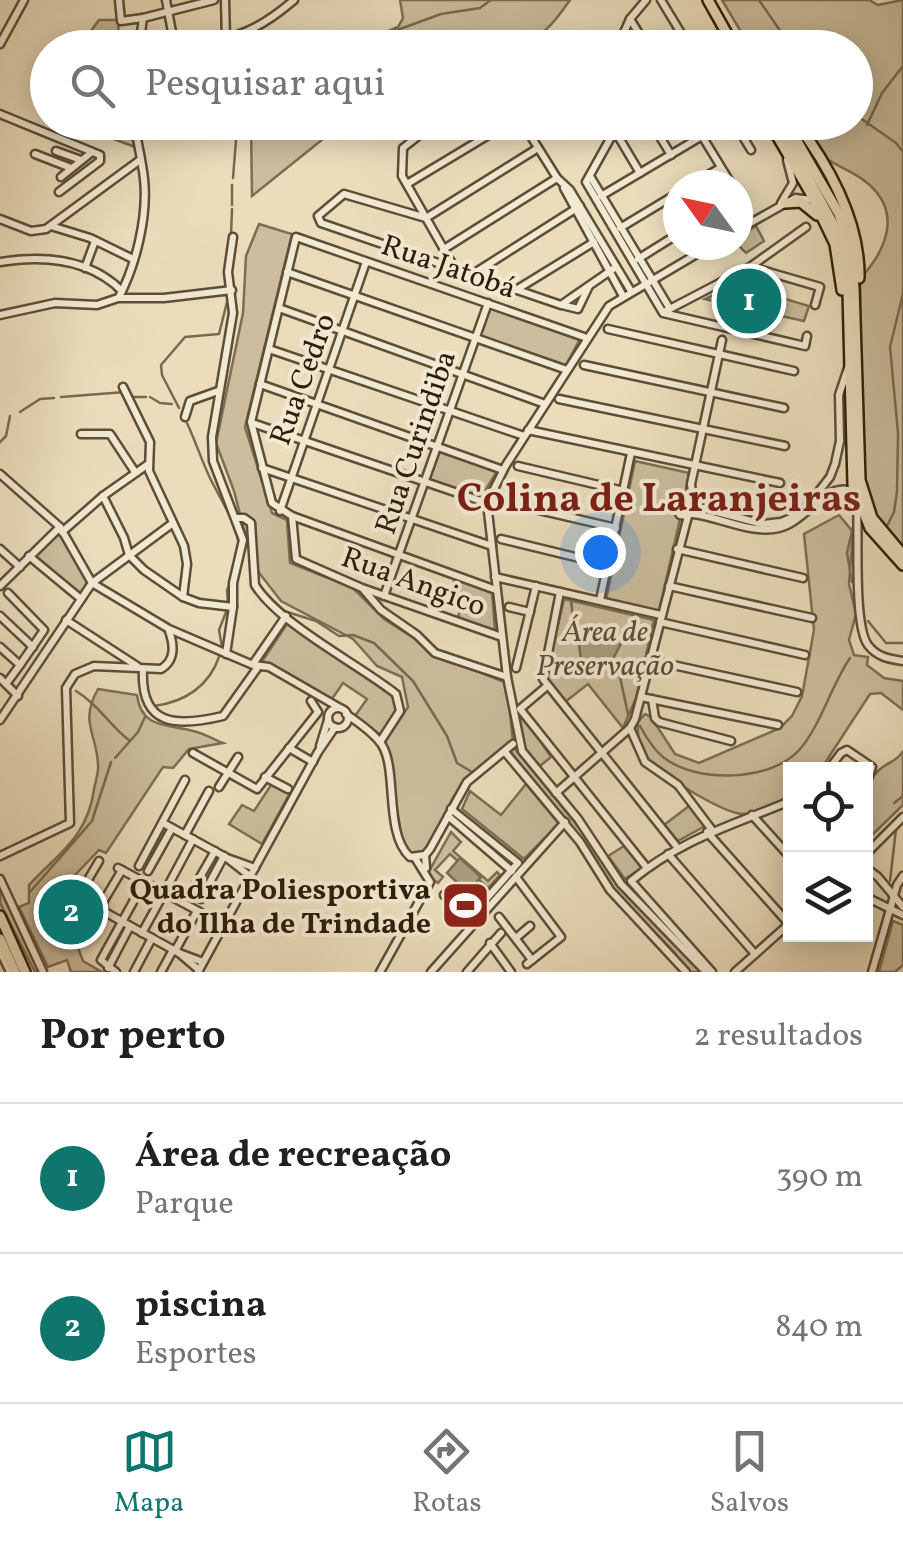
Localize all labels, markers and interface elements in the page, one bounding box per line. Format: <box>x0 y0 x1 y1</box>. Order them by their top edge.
search box <box>30 30 873 140</box>
icon: search <box>65 58 120 113</box>
text: Pesquisar aqui <box>145 59 385 112</box>
north arrow <box>663 170 753 260</box>
street label: Rua Jatobá <box>375 225 521 311</box>
pin: 1 <box>716 264 782 338</box>
street label: Rua Cedro <box>261 308 347 452</box>
street label: Rua Curindiba <box>366 345 468 540</box>
district label: Colina de Laranjeiras <box>457 473 861 529</box>
your location <box>575 527 626 578</box>
street label: Rua Angico <box>335 537 492 628</box>
park label: Área de Preservação <box>536 612 674 688</box>
map controls <box>783 762 873 942</box>
button: locate <box>783 762 873 852</box>
button: layers <box>783 852 873 942</box>
place label: Quadra Poliesportiva do Ilha de Trindade <box>129 870 431 946</box>
pin: 2 <box>38 874 104 950</box>
sports icon: Quadra Poliesportiva do Ilha de Trindade <box>440 880 492 932</box>
text: Por perto <box>40 1008 226 1067</box>
text: 2 resultados <box>694 1015 863 1059</box>
text: Área de recreação <box>135 1130 451 1183</box>
text: 1 <box>66 1156 79 1200</box>
text: 390 m <box>776 1156 863 1200</box>
text: Parque <box>135 1183 234 1227</box>
text: piscina <box>135 1280 267 1333</box>
text: 2 <box>64 1306 81 1350</box>
text: 840 m <box>775 1306 863 1350</box>
text: Esportes <box>135 1333 256 1377</box>
tab: Mapa <box>114 1424 184 1523</box>
tab: Rotas <box>412 1424 482 1523</box>
tab: Salvos <box>710 1424 789 1523</box>

